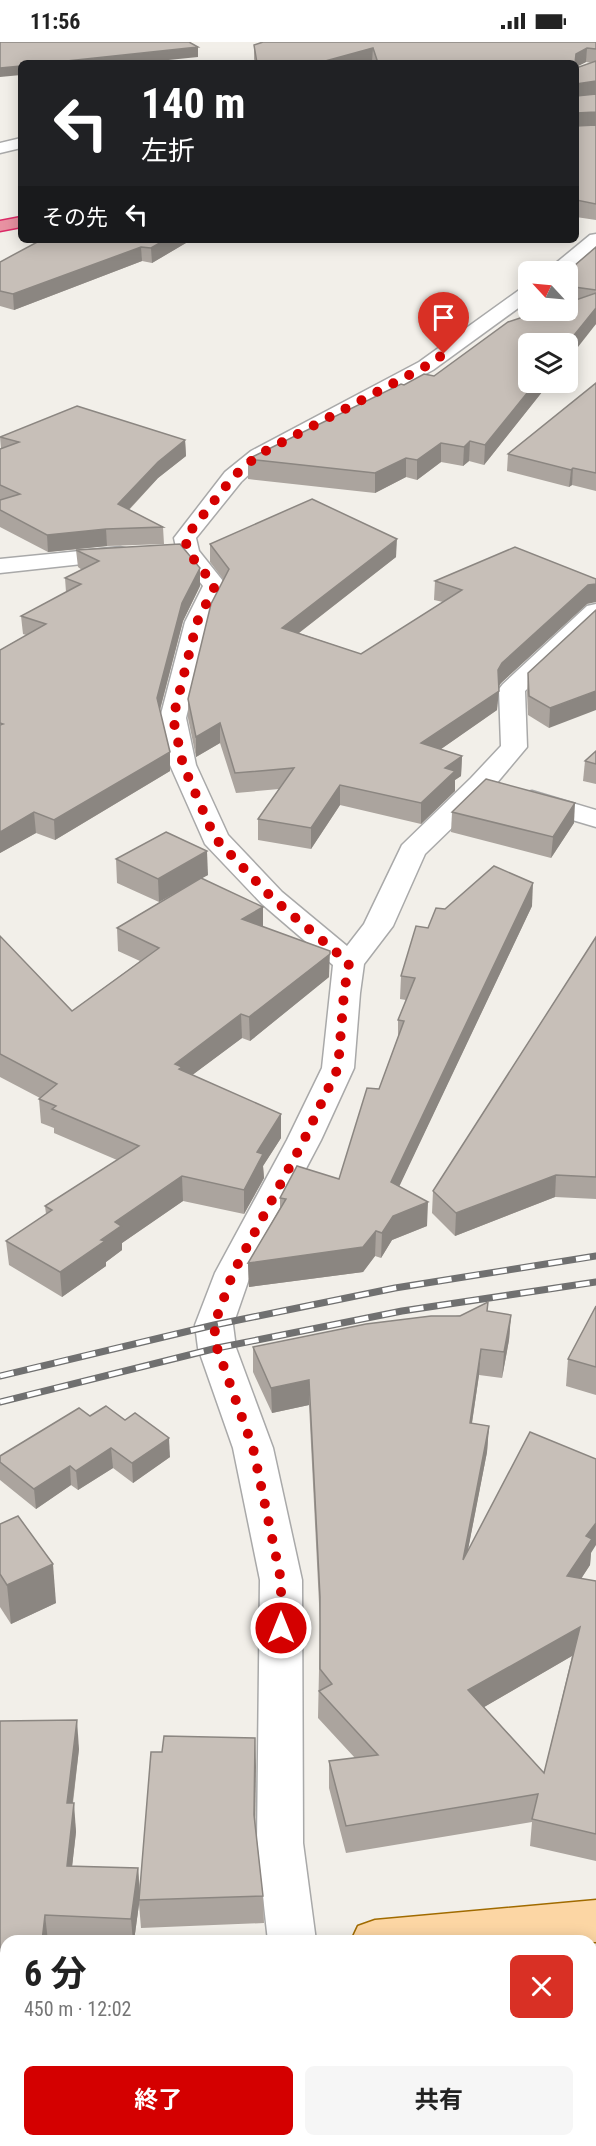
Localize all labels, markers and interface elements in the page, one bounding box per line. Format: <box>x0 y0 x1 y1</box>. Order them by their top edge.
text: 11:56 <box>30 9 81 34</box>
text: 140 m <box>141 79 246 128</box>
icon: left <box>42 84 120 162</box>
text: 左折 <box>141 135 195 167</box>
icon: left <box>120 198 153 231</box>
text: その先 <box>42 205 108 230</box>
north arrow <box>518 261 578 321</box>
map controls <box>518 261 578 393</box>
pin <box>418 292 469 354</box>
icon: arrive <box>427 301 460 334</box>
button: layers <box>518 333 578 393</box>
position arrow <box>249 1596 313 1660</box>
text: 6 分 <box>24 1953 87 1995</box>
button: close <box>510 1955 573 2018</box>
text: 450 m · 12:02 <box>24 1997 131 2021</box>
button: 終了 <box>24 2066 293 2135</box>
button: 共有 <box>305 2066 573 2135</box>

